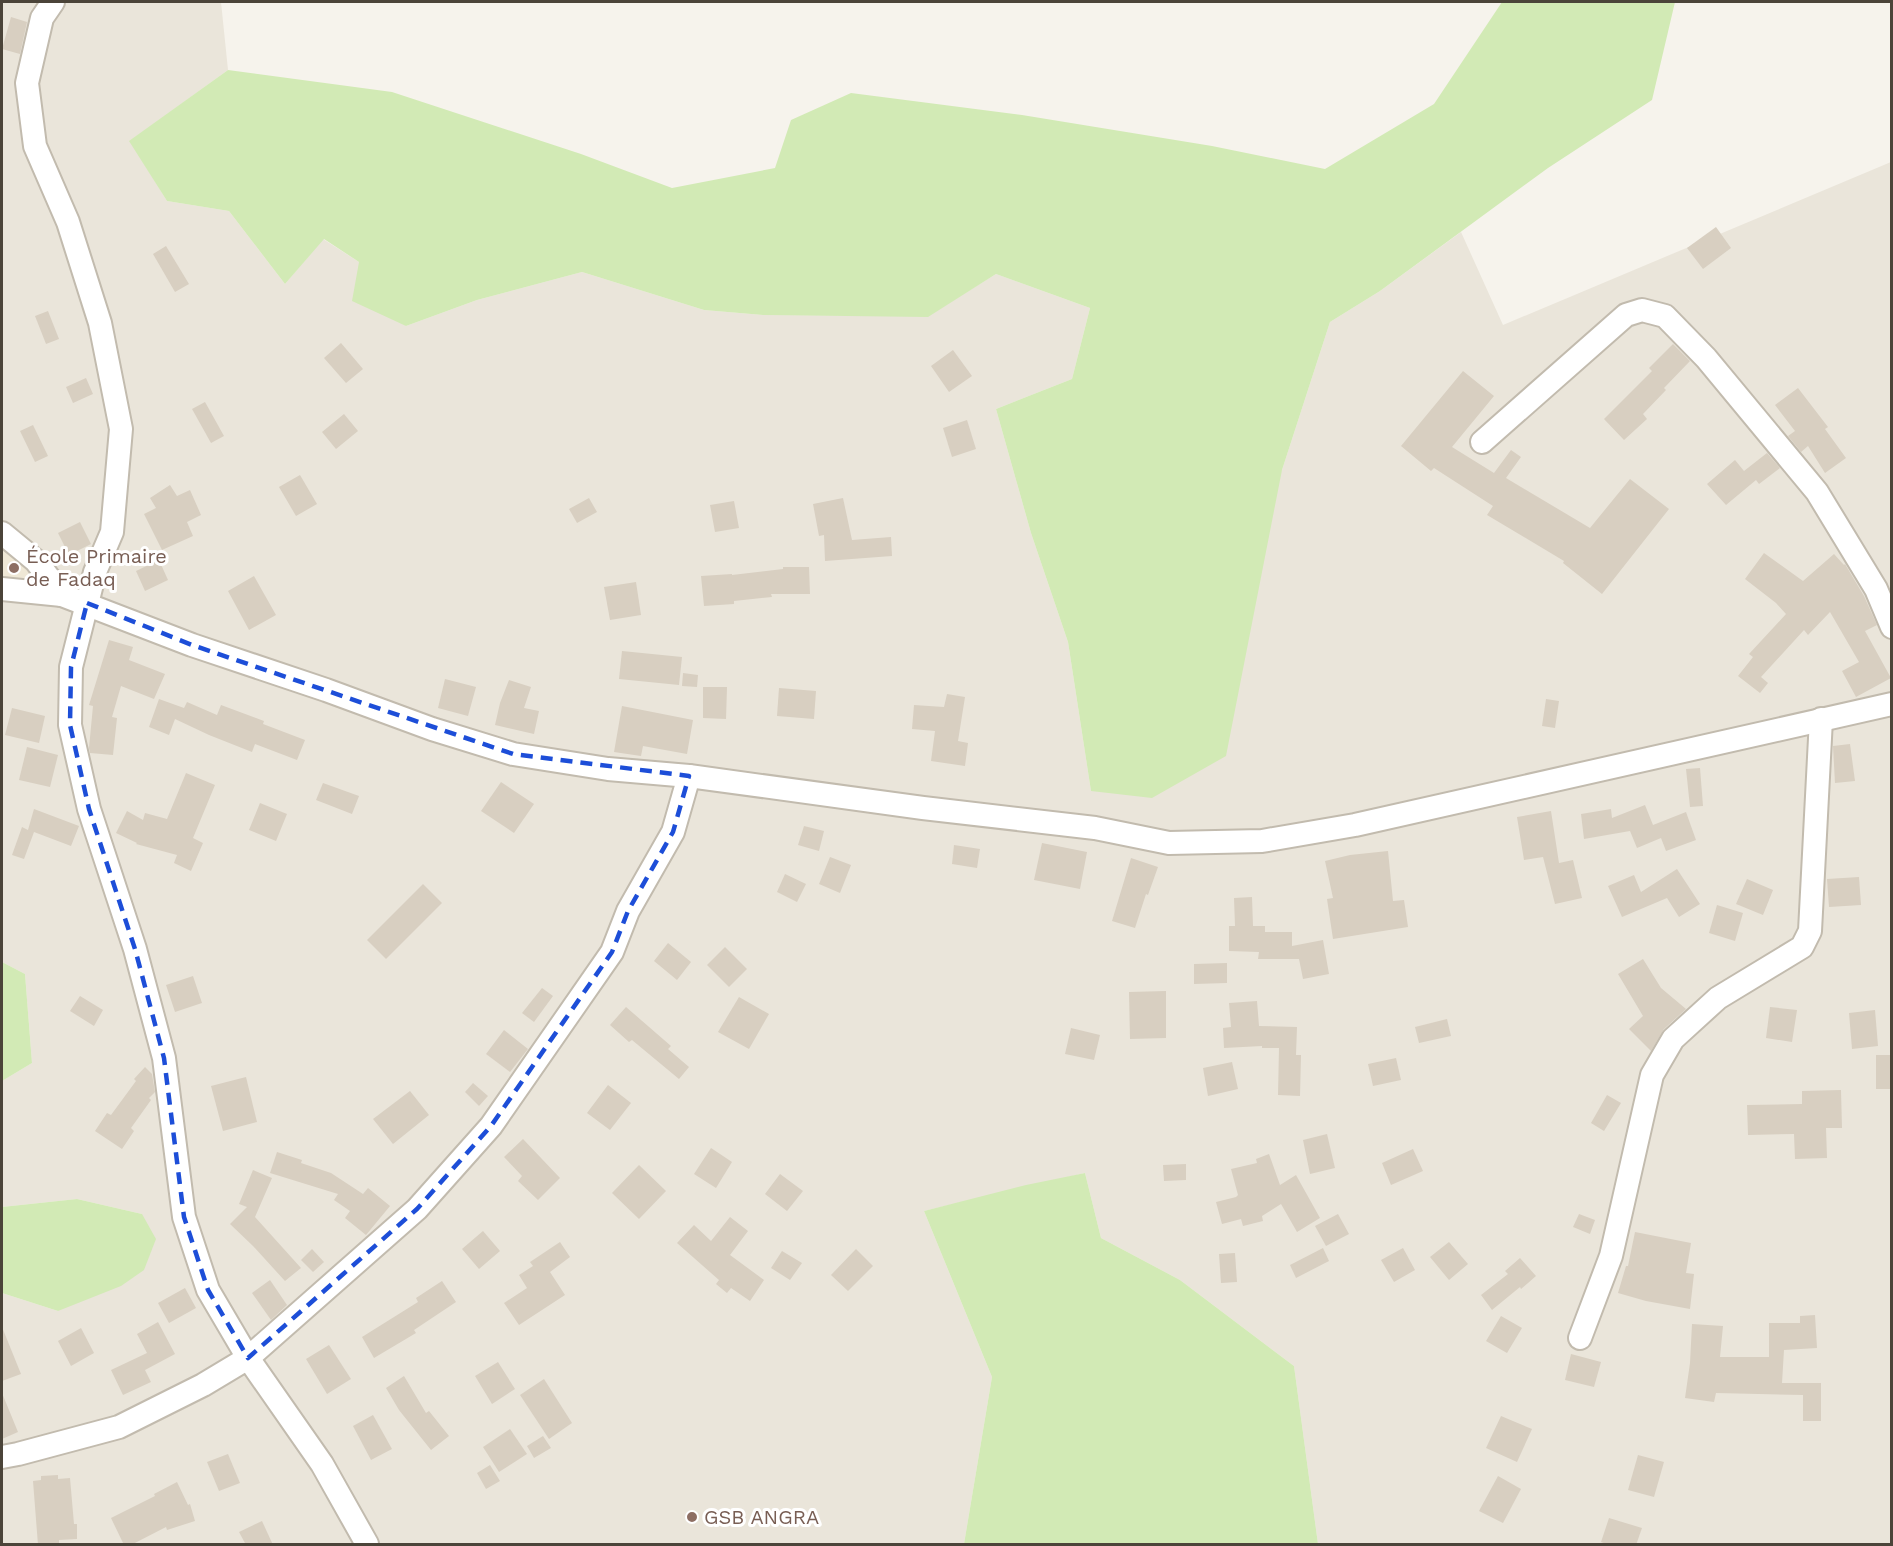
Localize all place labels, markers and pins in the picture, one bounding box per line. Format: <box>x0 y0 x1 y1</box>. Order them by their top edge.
place label: École Primaire de Fadaq <box>26 544 167 591</box>
marker: École Primaire de Fadaq <box>7 561 21 575</box>
place label: GSB ANGRA <box>704 1505 819 1529</box>
marker: GSB ANGRA <box>685 1510 699 1524</box>

